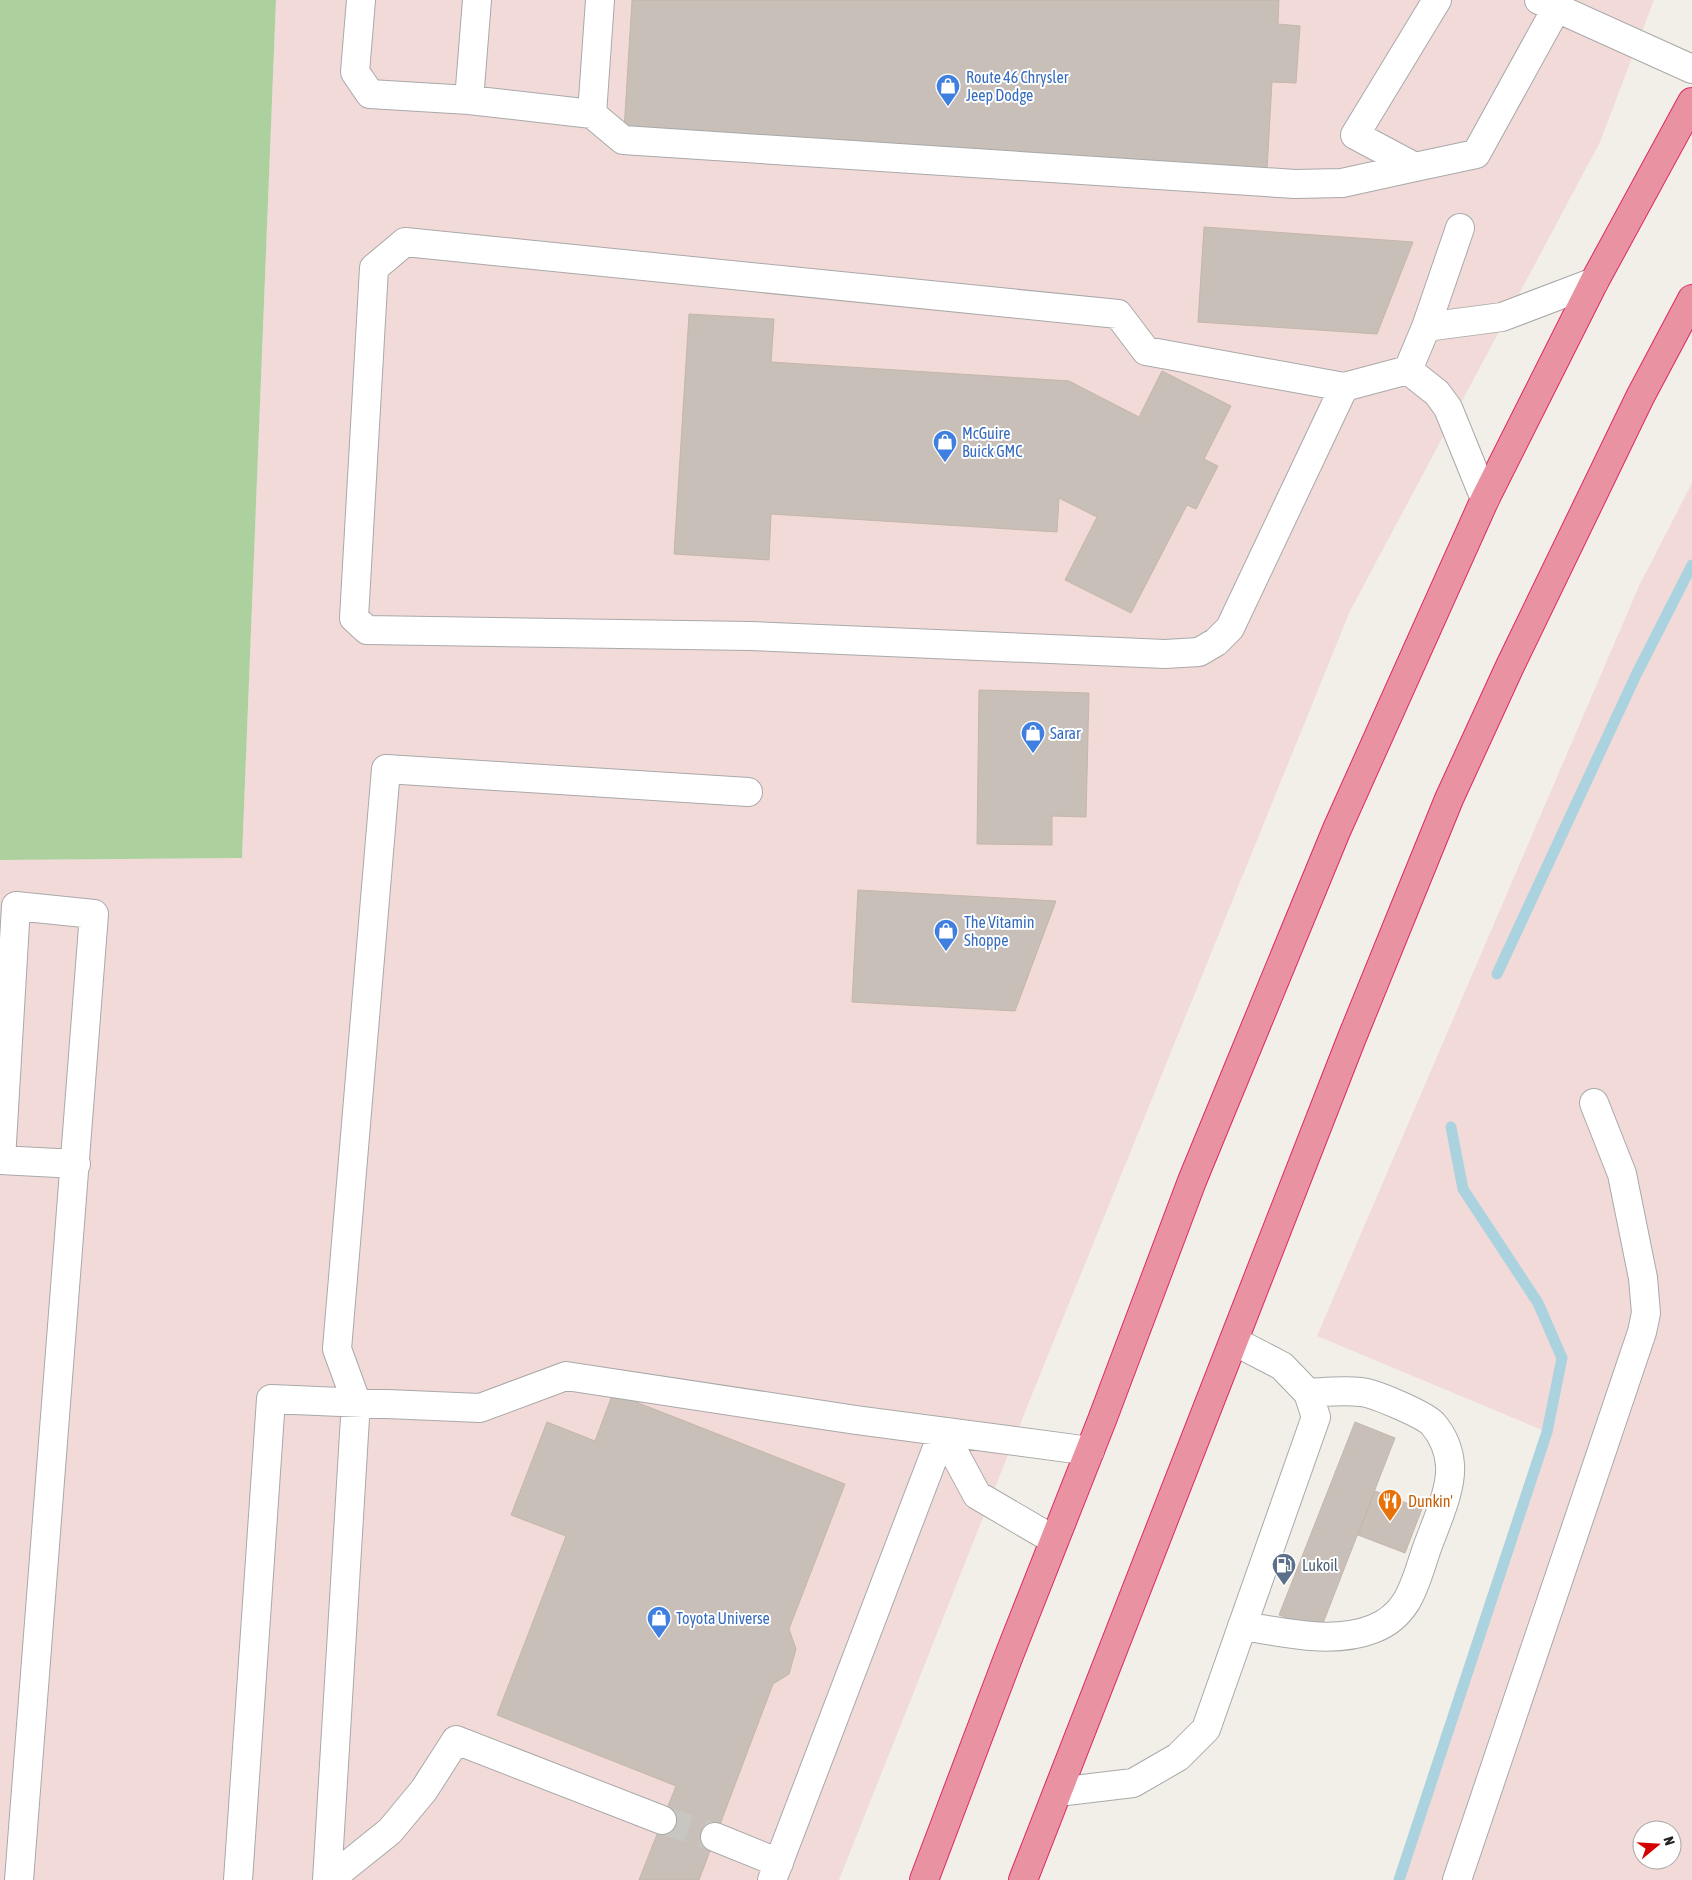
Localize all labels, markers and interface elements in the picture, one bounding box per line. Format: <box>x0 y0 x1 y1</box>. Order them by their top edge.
place label: Route 46 Chrysler Jeep Dodge <box>966 68 1069 105</box>
shop icon: Route 46 Chrysler Jeep Dodge <box>935 73 961 107</box>
place label: McGuire Buick GMC <box>962 424 1023 460</box>
shop icon: McGuire Buick GMC <box>932 429 958 463</box>
shop icon: Sarar <box>1020 720 1046 754</box>
place label: Sarar <box>1050 724 1081 742</box>
place label: The Vitamin Shoppe <box>964 913 1034 950</box>
shop icon: The Vitamin Shoppe <box>933 918 959 952</box>
restaurant icon: Dunkin' <box>1377 1488 1403 1522</box>
place label: Dunkin' <box>1408 1492 1453 1510</box>
fuel station icon: Lukoil <box>1271 1552 1297 1586</box>
place label: Lukoil <box>1302 1556 1339 1574</box>
shop icon: Toyota Universe <box>646 1605 672 1639</box>
place label: Toyota Universe <box>676 1609 770 1628</box>
north arrow <box>1632 1820 1682 1870</box>
text: N <box>1660 1835 1678 1847</box>

